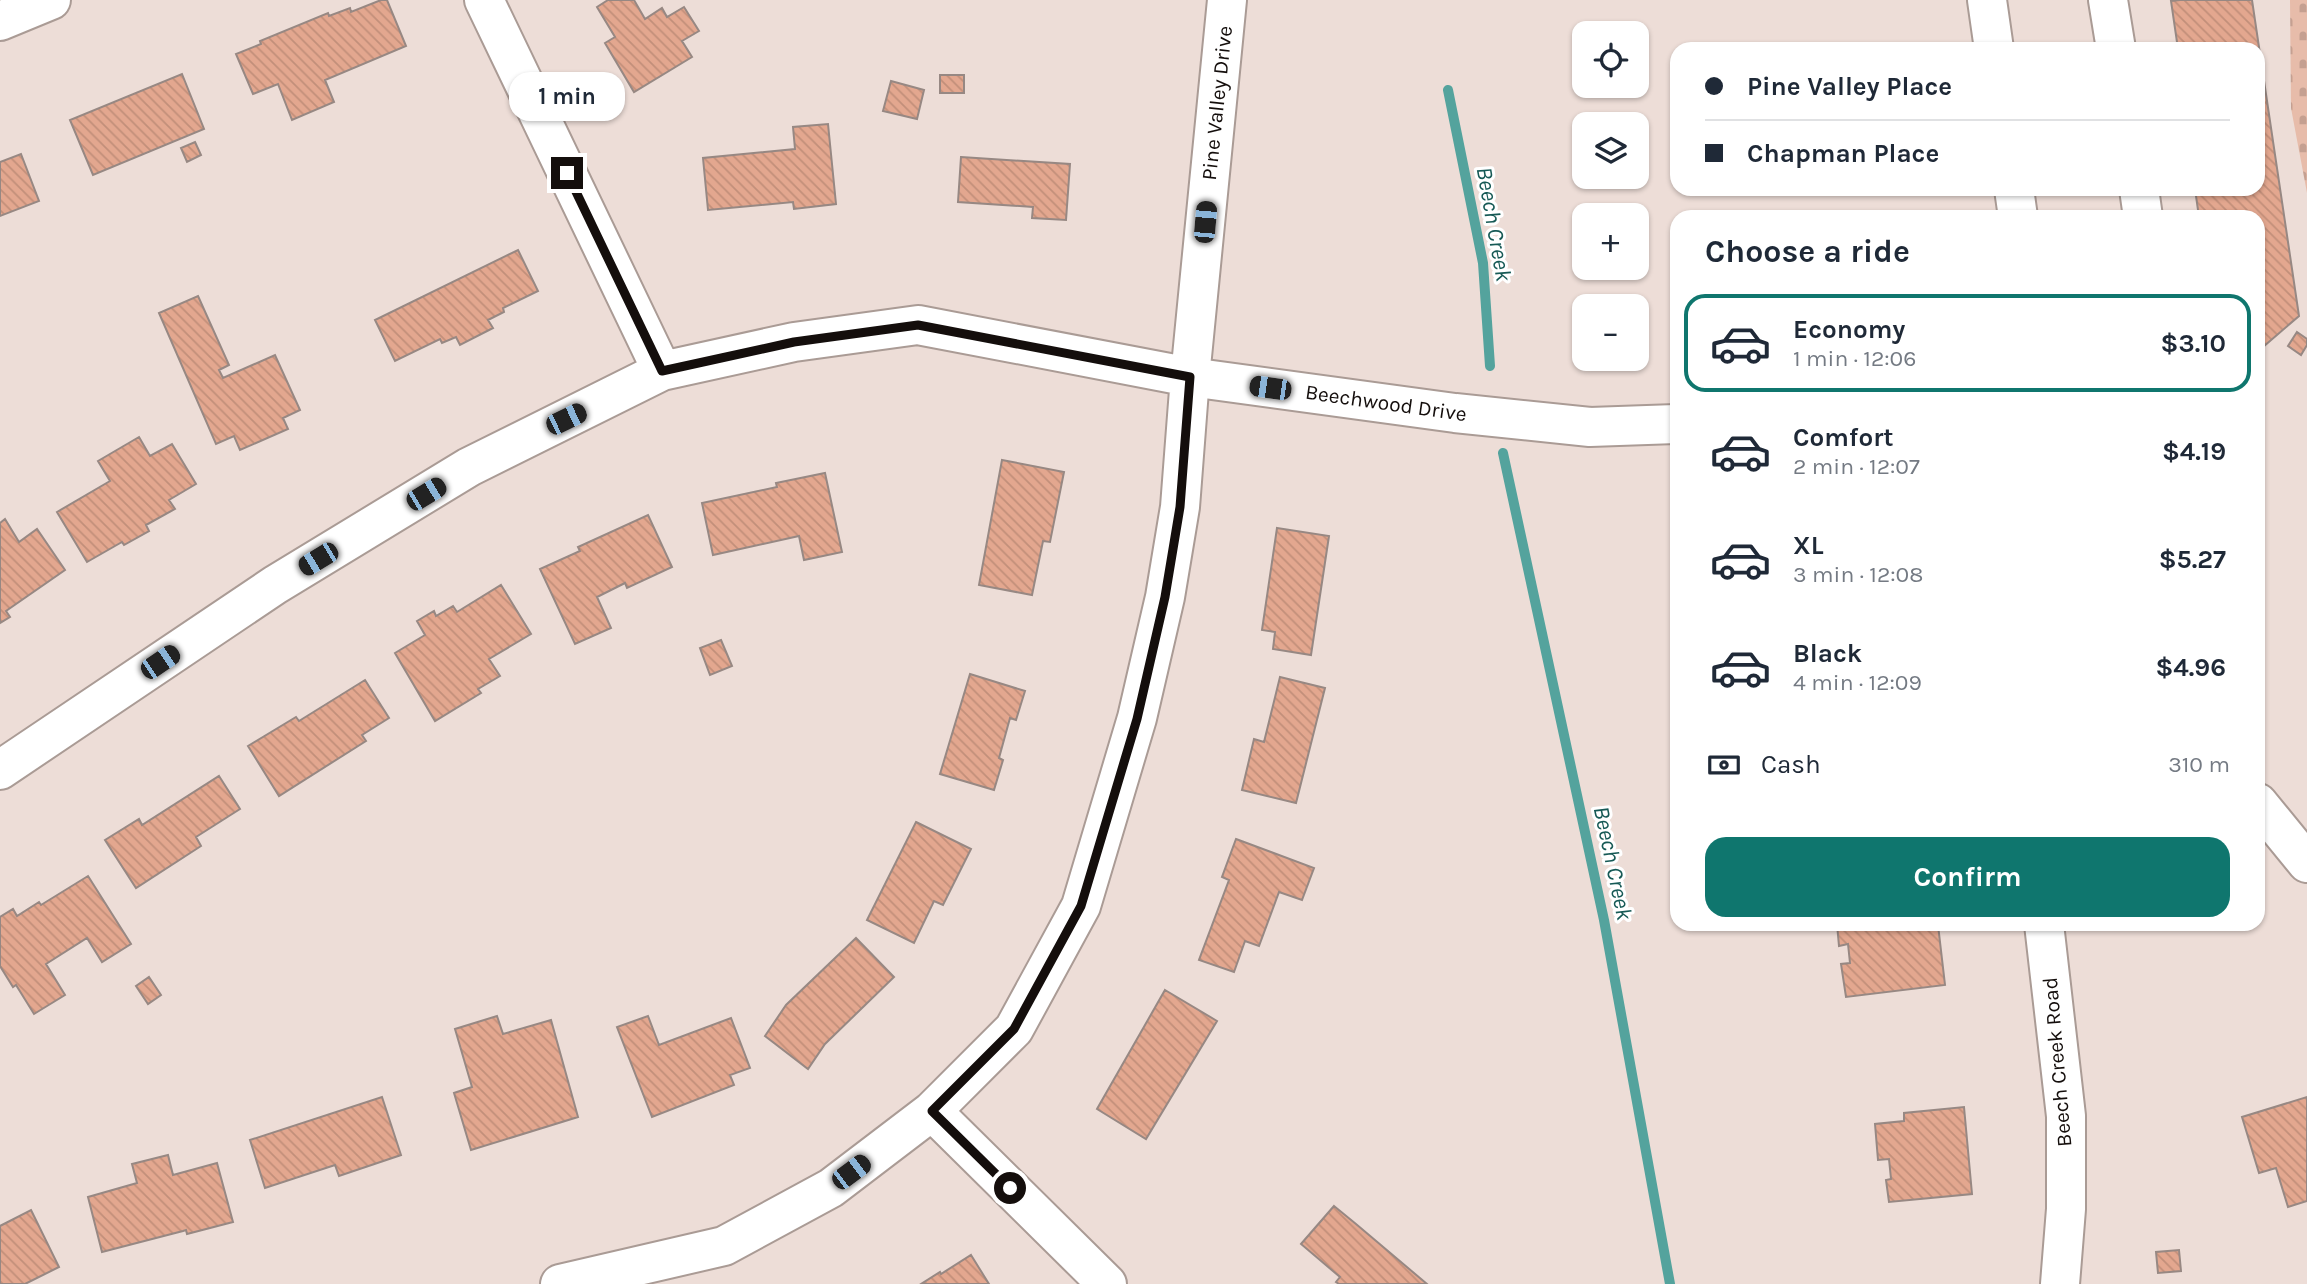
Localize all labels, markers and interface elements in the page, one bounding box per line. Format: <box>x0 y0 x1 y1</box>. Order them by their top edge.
map controls <box>1572 21 1649 371</box>
button: locate <box>1572 21 1649 98</box>
street label: Pine Valley Drive <box>1197 24 1237 182</box>
text: Pine Valley Place <box>1747 71 1952 102</box>
callout: 1 min <box>509 72 625 120</box>
text: 1 min <box>538 83 596 110</box>
button: layers <box>1572 112 1649 189</box>
text: Chapman Place <box>1747 138 1939 169</box>
route end <box>551 157 583 189</box>
water label: Beech Creek <box>1471 165 1517 284</box>
car <box>1193 200 1218 244</box>
button: + <box>1572 203 1649 280</box>
text: Choose a ride <box>1705 233 1910 270</box>
button: − <box>1572 294 1649 371</box>
icon: car <box>1709 312 1772 375</box>
text: Economy <box>1793 314 1905 345</box>
text: $3.10 <box>2161 328 2226 359</box>
text: 1 min · 12:06 <box>1793 345 1916 372</box>
car <box>1248 375 1293 401</box>
street label: Beechwood Drive <box>1304 380 1468 426</box>
car <box>543 400 590 438</box>
icon: car <box>1709 420 1772 483</box>
text: Comfort <box>1793 422 1894 453</box>
text: $4.19 <box>2162 436 2226 467</box>
text: 2 min · 12:07 <box>1793 453 1920 480</box>
car <box>403 474 450 514</box>
icon: car <box>1709 528 1772 591</box>
text: XL <box>1793 530 1824 561</box>
car <box>295 539 342 579</box>
text: $5.27 <box>2159 544 2226 575</box>
text: 3 min · 12:08 <box>1793 561 1923 588</box>
icon: car <box>1709 636 1772 699</box>
text: Black <box>1793 638 1862 669</box>
car <box>137 642 184 682</box>
text: $4.96 <box>2155 652 2226 683</box>
text: 4 min · 12:09 <box>1793 669 1922 696</box>
icon: cash <box>1705 746 1743 784</box>
text: Cash <box>1761 749 1821 780</box>
text: 310 m <box>2168 751 2230 778</box>
water label: Beech Creek <box>1588 804 1638 923</box>
button: Confirm <box>1705 837 2230 917</box>
street label: Beech Creek Road <box>2038 976 2076 1148</box>
car <box>828 1151 875 1193</box>
route start <box>994 1172 1026 1204</box>

